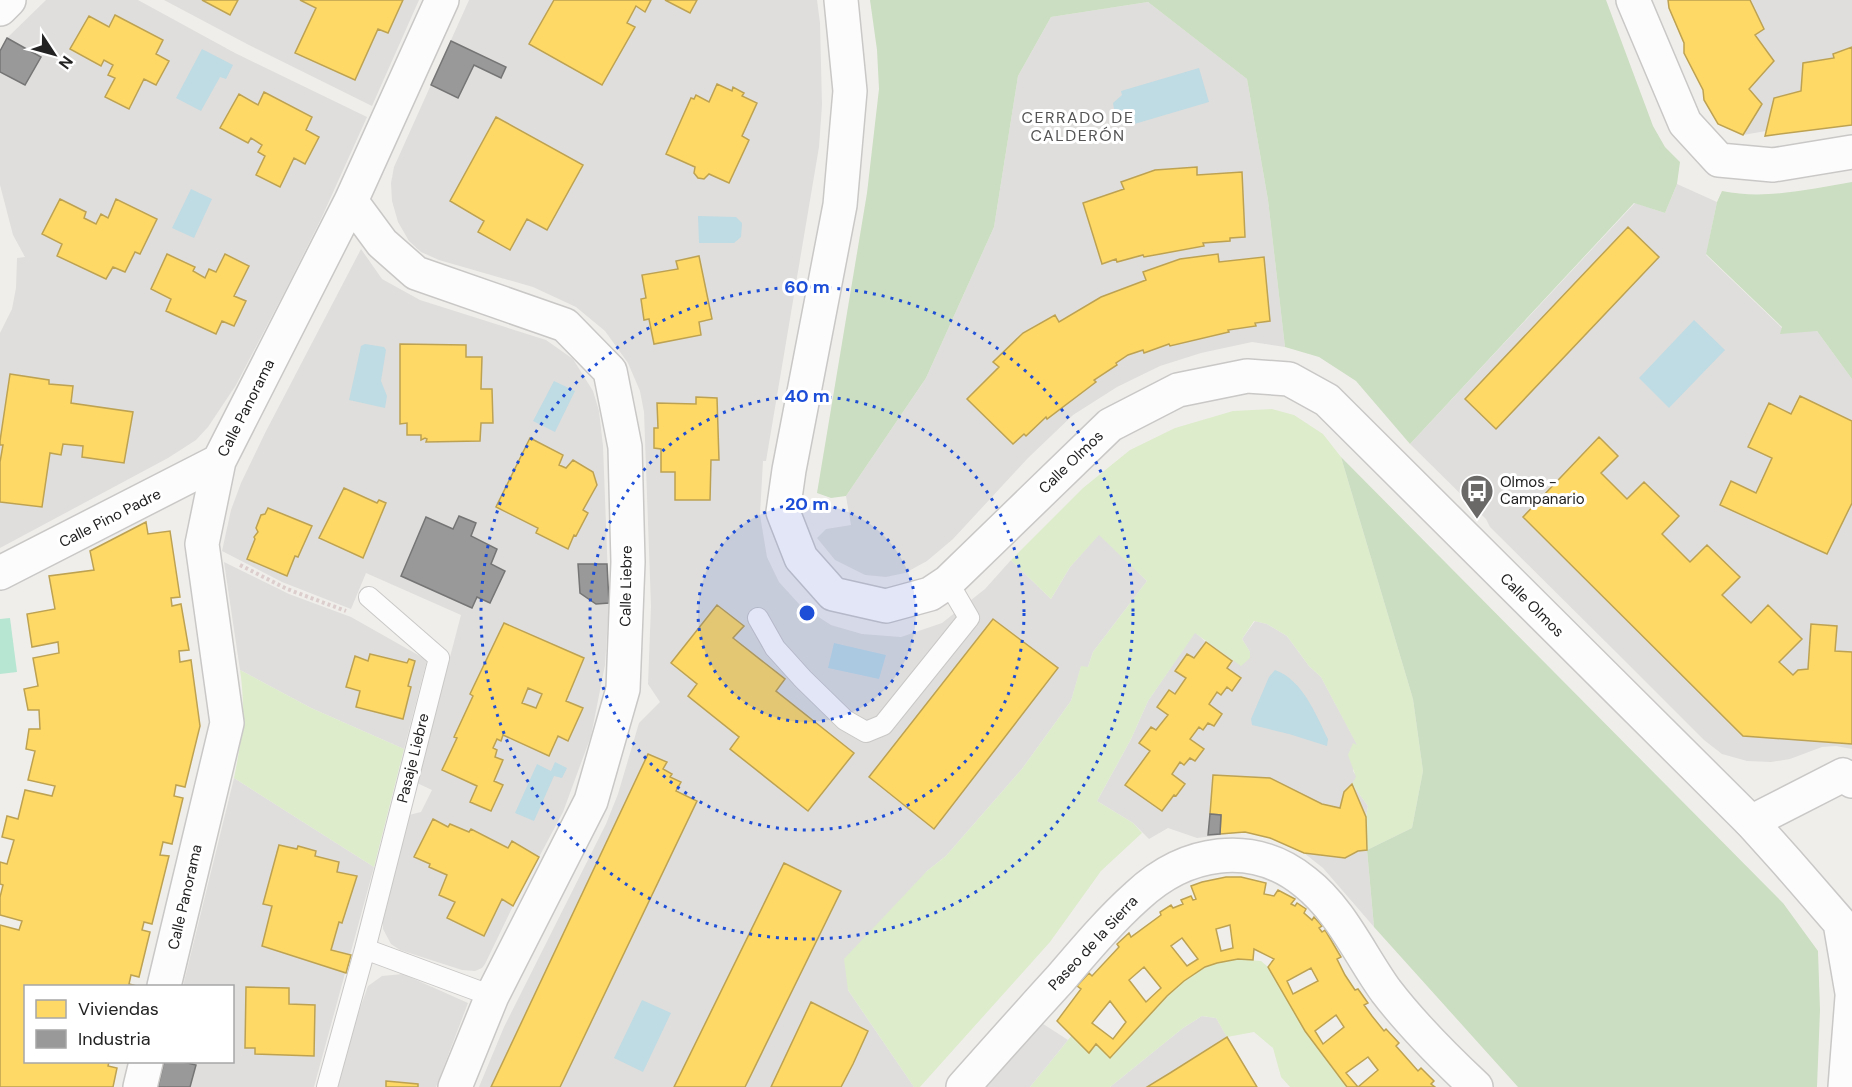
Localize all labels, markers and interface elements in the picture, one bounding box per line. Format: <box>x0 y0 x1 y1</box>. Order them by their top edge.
north arrow <box>24 24 84 84</box>
text: N <box>54 52 78 73</box>
district label: CERRADO DE CALDERÓN <box>1022 107 1134 146</box>
text: 60 m <box>784 275 830 299</box>
street label: Calle Panorama <box>213 356 279 460</box>
text: 40 m <box>784 384 830 408</box>
street label: Calle Olmos <box>1034 426 1108 498</box>
place label: Olmos - Campanario <box>1500 472 1585 509</box>
bus stop icon: Olmos - Campanario <box>1459 473 1495 520</box>
street label: Calle Pino Padre <box>56 484 164 552</box>
text: 20 m <box>785 492 829 516</box>
street label: Calle Liebre <box>615 545 637 627</box>
street label: Calle Olmos <box>1496 569 1568 641</box>
centre of rings <box>797 603 817 623</box>
street label: Pasaje Liebre <box>392 711 434 805</box>
street label: Calle Panorama <box>163 842 207 952</box>
street label: Paseo de la Sierra <box>1044 891 1142 995</box>
legend <box>24 985 234 1063</box>
text: Viviendas <box>78 997 159 1021</box>
text: Industria <box>78 1027 151 1051</box>

